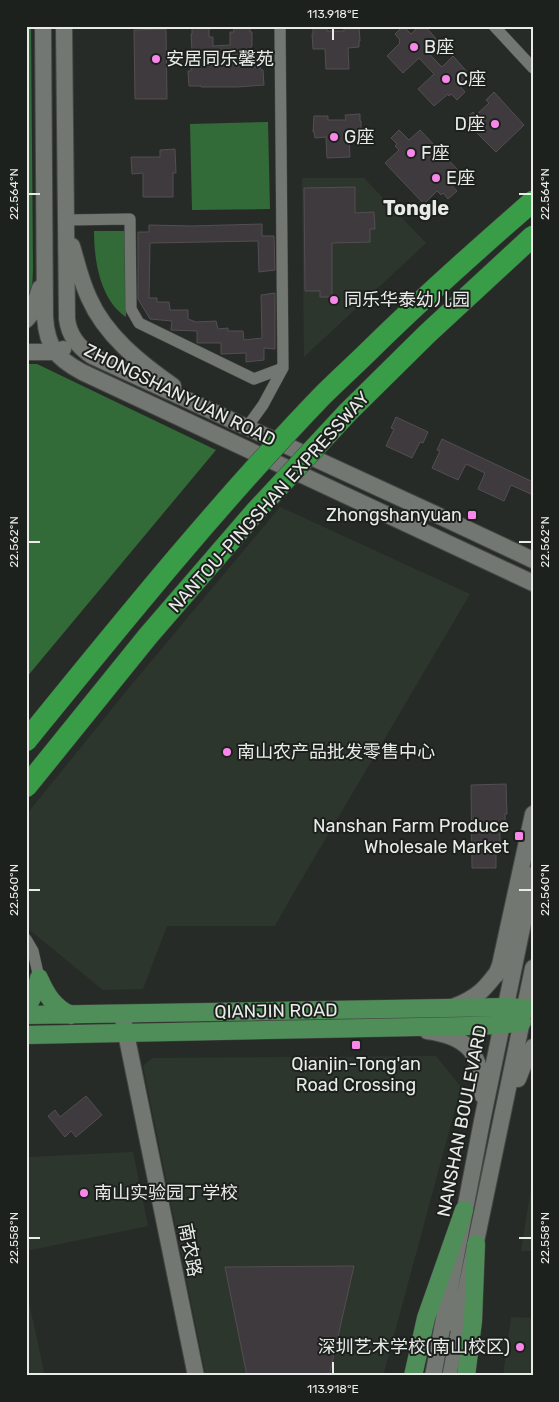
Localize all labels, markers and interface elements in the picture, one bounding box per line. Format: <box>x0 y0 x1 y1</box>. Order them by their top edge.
text: 113.918°E <box>307 7 359 21</box>
place label: B座 <box>424 36 454 58</box>
marker: B座 <box>408 41 420 53</box>
place label: 安居同乐馨苑 <box>166 48 274 70</box>
marker: 安居同乐馨苑 <box>150 53 162 65</box>
place label: C座 <box>456 68 486 90</box>
marker: C座 <box>440 73 452 85</box>
place label: D座 <box>455 113 485 135</box>
marker: D座 <box>489 118 501 130</box>
place label: G座 <box>344 126 374 148</box>
marker: G座 <box>328 131 340 143</box>
place label: F座 <box>421 142 450 164</box>
marker: F座 <box>405 147 417 159</box>
place label: E座 <box>446 167 475 189</box>
text: 22.564°N <box>7 168 21 220</box>
text: 22.564°N <box>538 168 552 220</box>
marker: E座 <box>430 172 442 184</box>
district label: Tongle <box>383 196 449 220</box>
place label: 同乐华泰幼儿园 <box>344 289 470 311</box>
marker: 同乐华泰幼儿园 <box>328 294 340 306</box>
street label: ZHONGSHANYUAN ROAD <box>81 339 279 451</box>
street label: NANTOU-PINGSHAN EXPRESSWAY <box>164 387 374 617</box>
place label: Zhongshanyuan <box>326 504 462 526</box>
marker: Zhongshanyuan <box>466 509 478 521</box>
text: 22.562°N <box>7 516 21 568</box>
text: 22.562°N <box>538 516 552 568</box>
place label: 南山农产品批发零售中心 <box>237 741 435 763</box>
marker: 南山农产品批发零售中心 <box>221 746 233 758</box>
place label: Nanshan Farm Produce Wholesale Market <box>313 815 509 858</box>
marker: Nanshan Farm Produce Wholesale Market <box>513 830 525 842</box>
text: 22.560°N <box>7 864 21 916</box>
text: 22.560°N <box>538 864 552 916</box>
street label: QIANJIN ROAD <box>214 999 338 1023</box>
street label: NANSHAN BOULEVARD <box>433 1023 491 1219</box>
marker: Qianjin-Tong'an Road Crossing <box>350 1039 362 1051</box>
place label: Qianjin-Tong'an Road Crossing <box>291 1053 421 1096</box>
place label: 南山实验园丁学校 <box>94 1182 238 1204</box>
marker: 南山实验园丁学校 <box>78 1187 90 1199</box>
text: 22.558°N <box>7 1212 21 1264</box>
text: 22.558°N <box>538 1212 552 1264</box>
street label: 南农路 <box>174 1221 206 1279</box>
place label: 深圳艺术学校(南山校区) <box>318 1336 510 1358</box>
marker: 深圳艺术学校(南山校区) <box>514 1341 526 1353</box>
text: 113.918°E <box>307 1382 359 1396</box>

